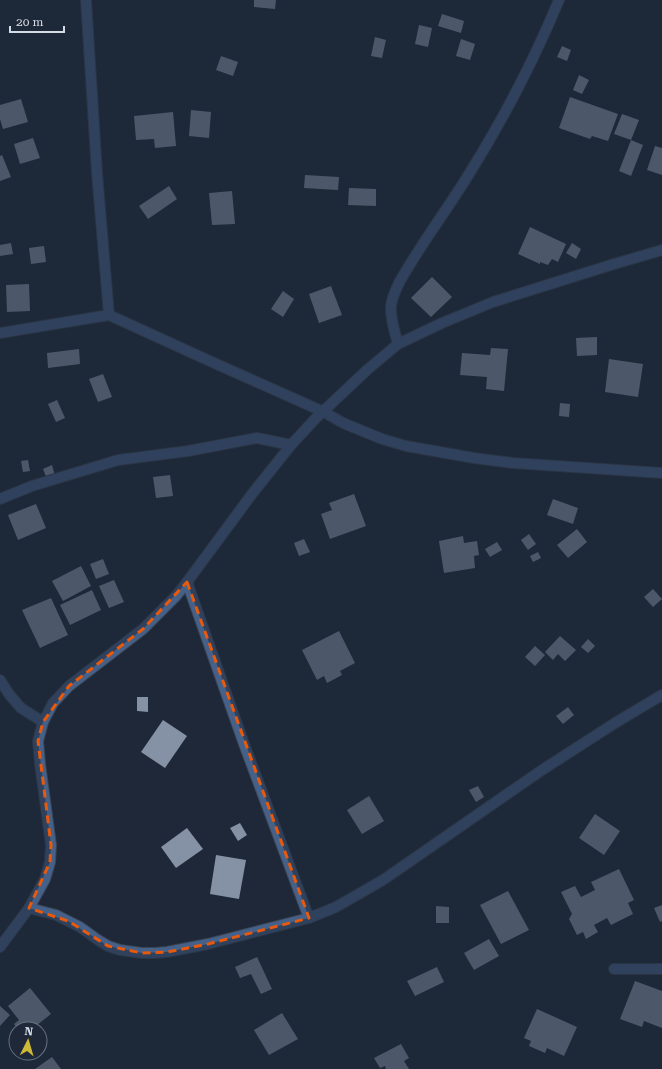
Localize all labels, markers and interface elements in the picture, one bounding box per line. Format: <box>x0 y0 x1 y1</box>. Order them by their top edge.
scale bar <box>10 8 64 34</box>
text: 20 m <box>16 15 43 29</box>
north arrow <box>8 1021 48 1061</box>
text: N <box>24 1025 34 1038</box>

